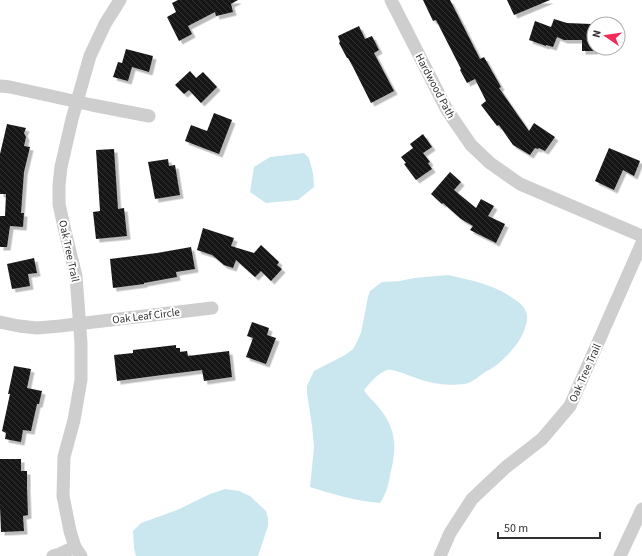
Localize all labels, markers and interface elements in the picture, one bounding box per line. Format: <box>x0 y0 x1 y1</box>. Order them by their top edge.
north arrow <box>586 16 626 56</box>
text: N <box>589 29 605 39</box>
street label: Hardwood Path <box>412 51 458 121</box>
street label: Oak Tree Trail <box>55 219 83 283</box>
street label: Oak Leaf Circle <box>111 304 181 328</box>
street label: Oak Tree Trail <box>565 341 605 405</box>
scale bar <box>498 514 600 540</box>
text: 50 m <box>504 520 528 537</box>

